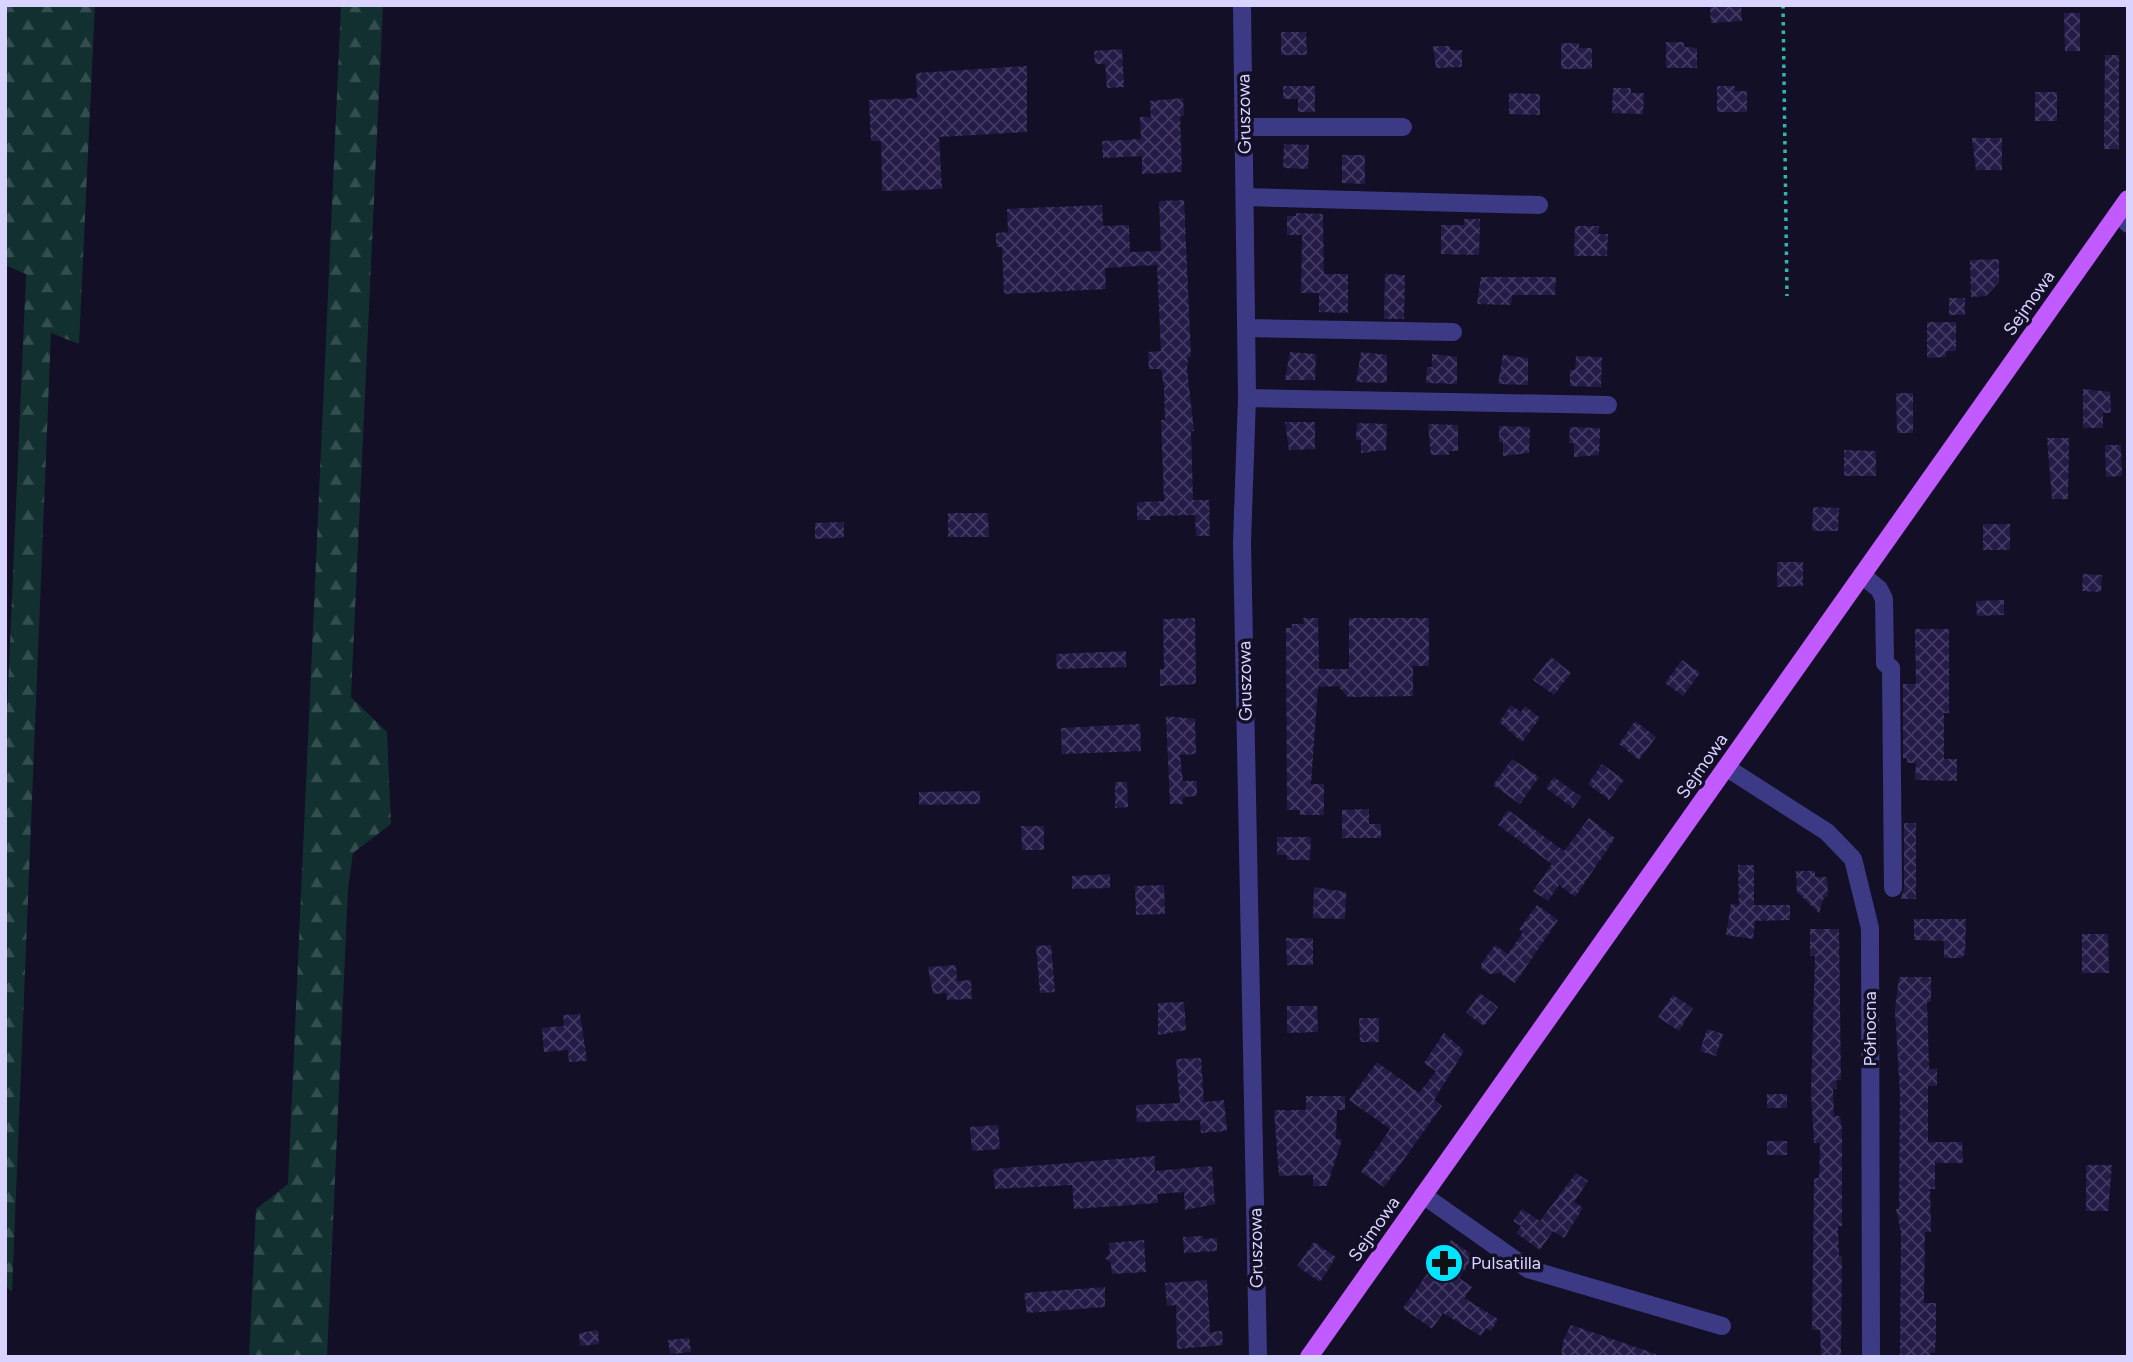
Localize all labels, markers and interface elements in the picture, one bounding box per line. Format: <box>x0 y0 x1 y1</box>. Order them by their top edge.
street label: Gruszowa <box>1232 74 1256 154</box>
street label: Sejmowa <box>1999 266 2059 340</box>
street label: Gruszowa <box>1233 641 1257 721</box>
street label: Sejmowa <box>1672 729 1732 803</box>
street label: Północna <box>1859 991 1881 1067</box>
street label: Sejmowa <box>1344 1192 1404 1266</box>
street label: Gruszowa <box>1244 1208 1268 1288</box>
pharmacy icon: Pulsatilla <box>1423 1242 1465 1284</box>
place label: Pulsatilla <box>1471 1252 1541 1274</box>

